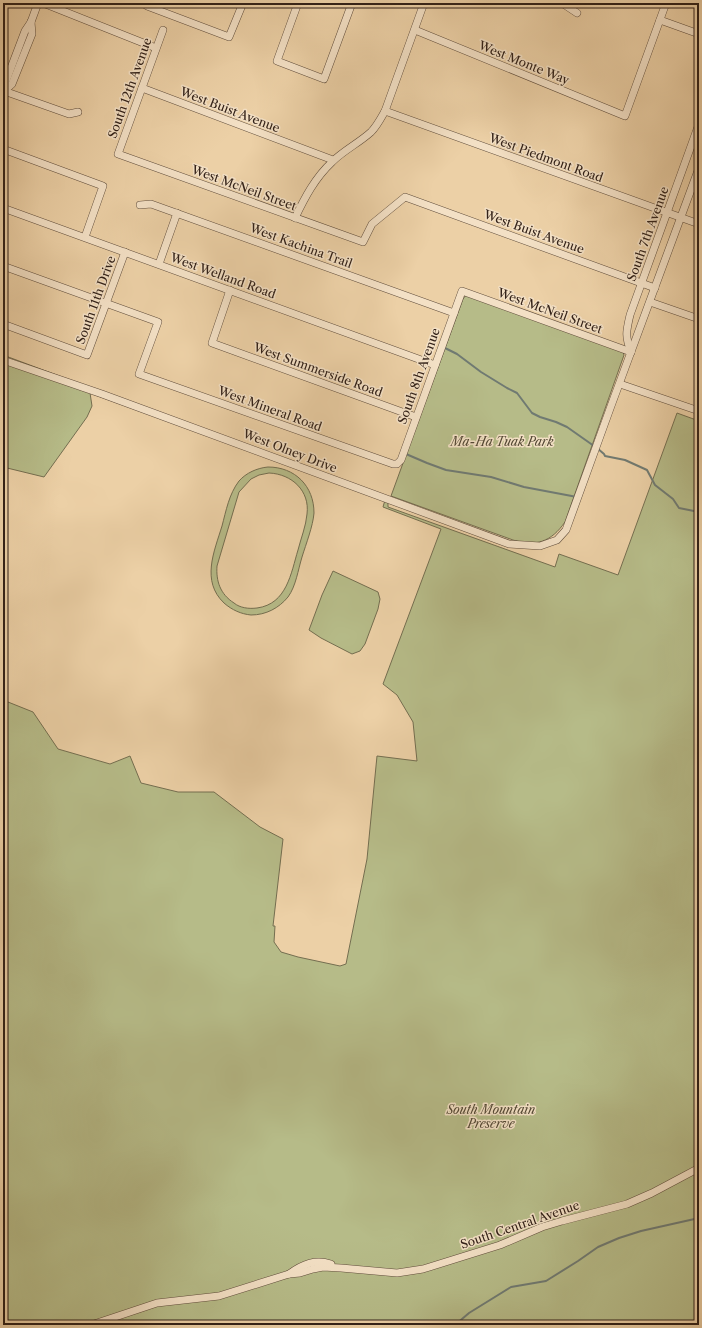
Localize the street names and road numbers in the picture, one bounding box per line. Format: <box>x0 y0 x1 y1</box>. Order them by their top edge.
street label: South 12th Avenue <box>104 35 155 140</box>
street label: West Monte Way <box>476 37 572 88</box>
street label: West Buist Avenue <box>177 83 282 136</box>
street label: West Piedmont Road <box>486 130 606 185</box>
street label: West McNeil Street <box>189 161 299 214</box>
street label: South 7th Avenue <box>623 184 672 283</box>
street label: West Buist Avenue <box>481 206 587 257</box>
street label: West Kachina Trail <box>247 220 355 271</box>
street label: West Welland Road <box>168 249 279 302</box>
street label: South 11th Drive <box>73 253 119 346</box>
street label: West McNeil Street <box>495 284 605 337</box>
street label: South 8th Avenue <box>394 325 443 426</box>
street label: West Summerside Road <box>251 339 385 400</box>
street label: West Mineral Road <box>215 382 325 434</box>
street label: West Olney Drive <box>240 425 340 475</box>
street label: South Central Avenue <box>458 1197 582 1252</box>

